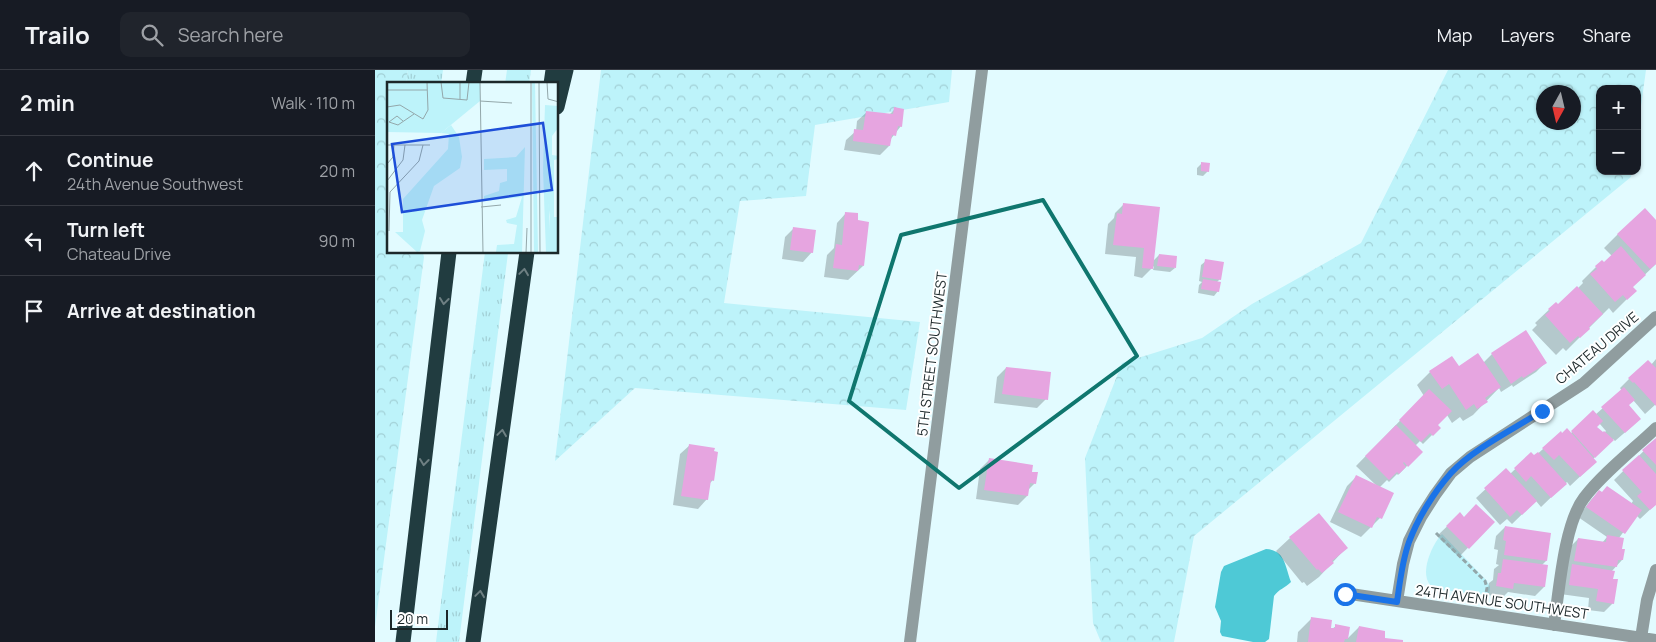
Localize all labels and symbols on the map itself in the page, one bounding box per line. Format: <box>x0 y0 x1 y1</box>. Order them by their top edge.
inset map <box>387 82 559 254</box>
north arrow <box>1536 85 1581 130</box>
one-way arrow <box>518 267 529 275</box>
street label: 5TH STREET SOUTHWEST <box>912 270 951 437</box>
one-way arrow <box>439 297 450 305</box>
street label: CHATEAU DRIVE <box>1551 307 1642 388</box>
route end <box>1531 400 1554 423</box>
one-way arrow <box>496 428 507 436</box>
one-way arrow <box>419 459 430 467</box>
street label: 24TH AVENUE SOUTHWEST <box>1414 580 1590 623</box>
route start <box>1334 583 1357 606</box>
one-way arrow <box>474 589 484 598</box>
scale bar <box>390 607 447 630</box>

